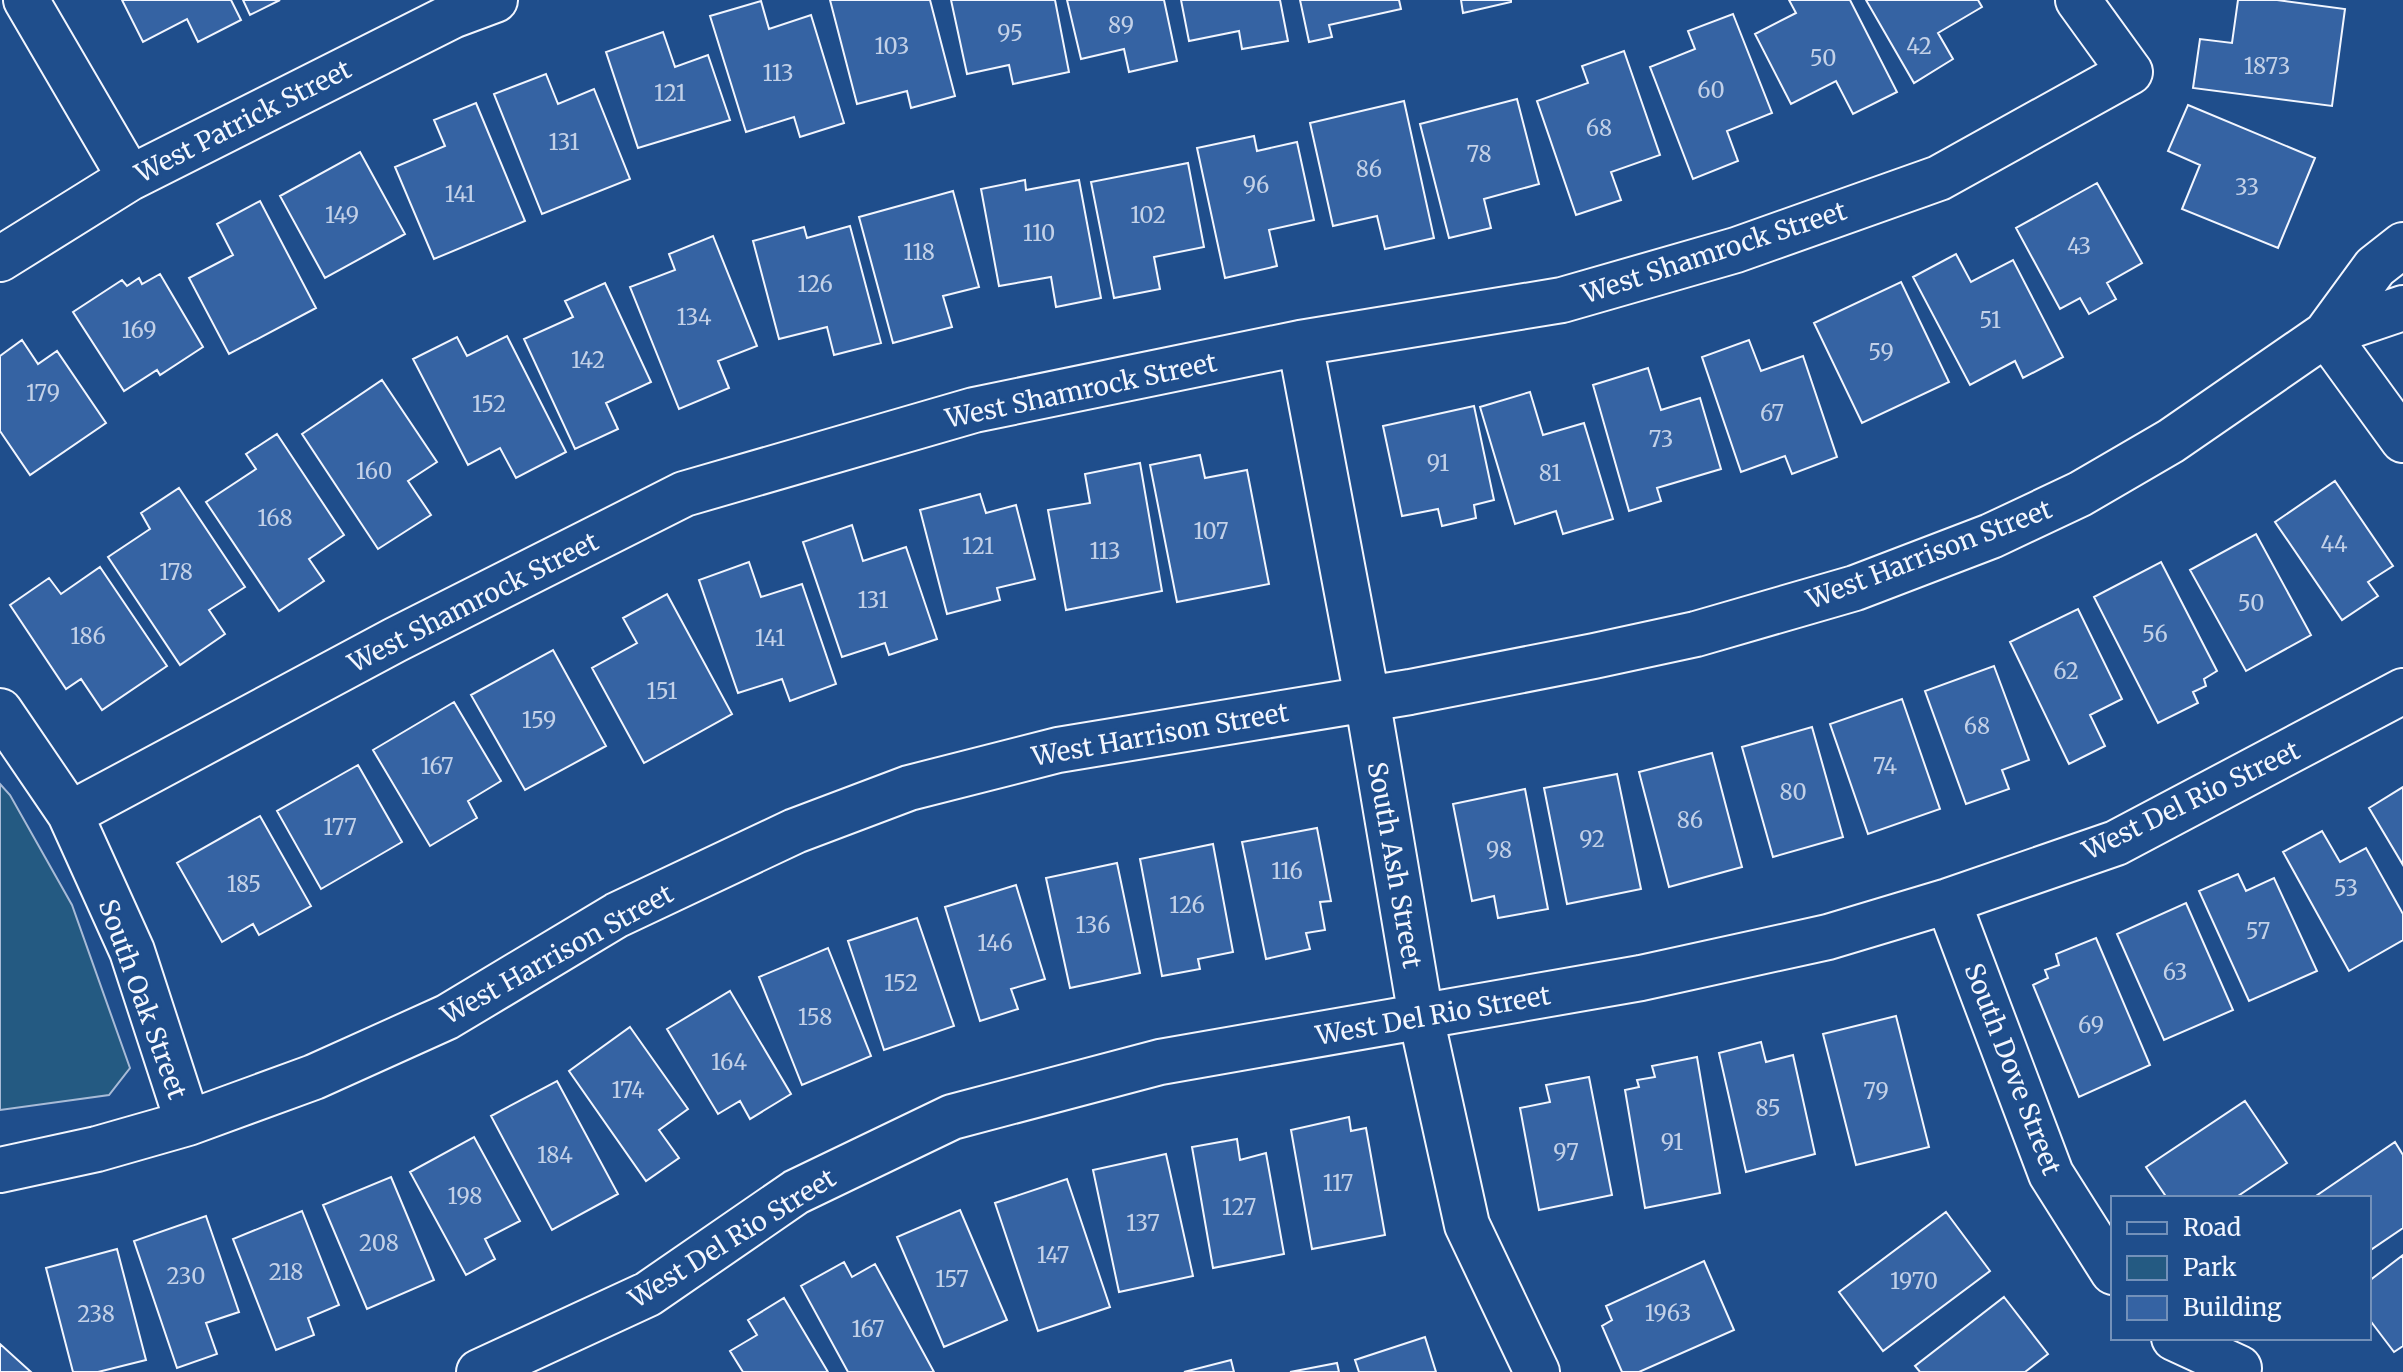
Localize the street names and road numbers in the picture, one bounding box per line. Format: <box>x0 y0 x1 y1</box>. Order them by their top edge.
street label: West Patrick Street <box>129 52 356 190</box>
street label: West Shamrock Street <box>1577 194 1851 311</box>
street label: West Shamrock Street <box>941 345 1220 435</box>
street label: West Harrison Street <box>1801 492 2056 616</box>
street label: West Shamrock Street <box>341 525 604 680</box>
street label: West Harrison Street <box>1028 695 1291 773</box>
street label: West Del Rio Street <box>2076 733 2305 867</box>
street label: South Ash Street <box>1361 759 1429 971</box>
street label: West Harrison Street <box>434 877 679 1032</box>
street label: South Oak Street <box>92 895 194 1103</box>
street label: South Dove Street <box>1957 958 2069 1180</box>
street label: West Del Rio Street <box>1312 978 1553 1052</box>
street label: West Del Rio Street <box>622 1161 841 1315</box>

